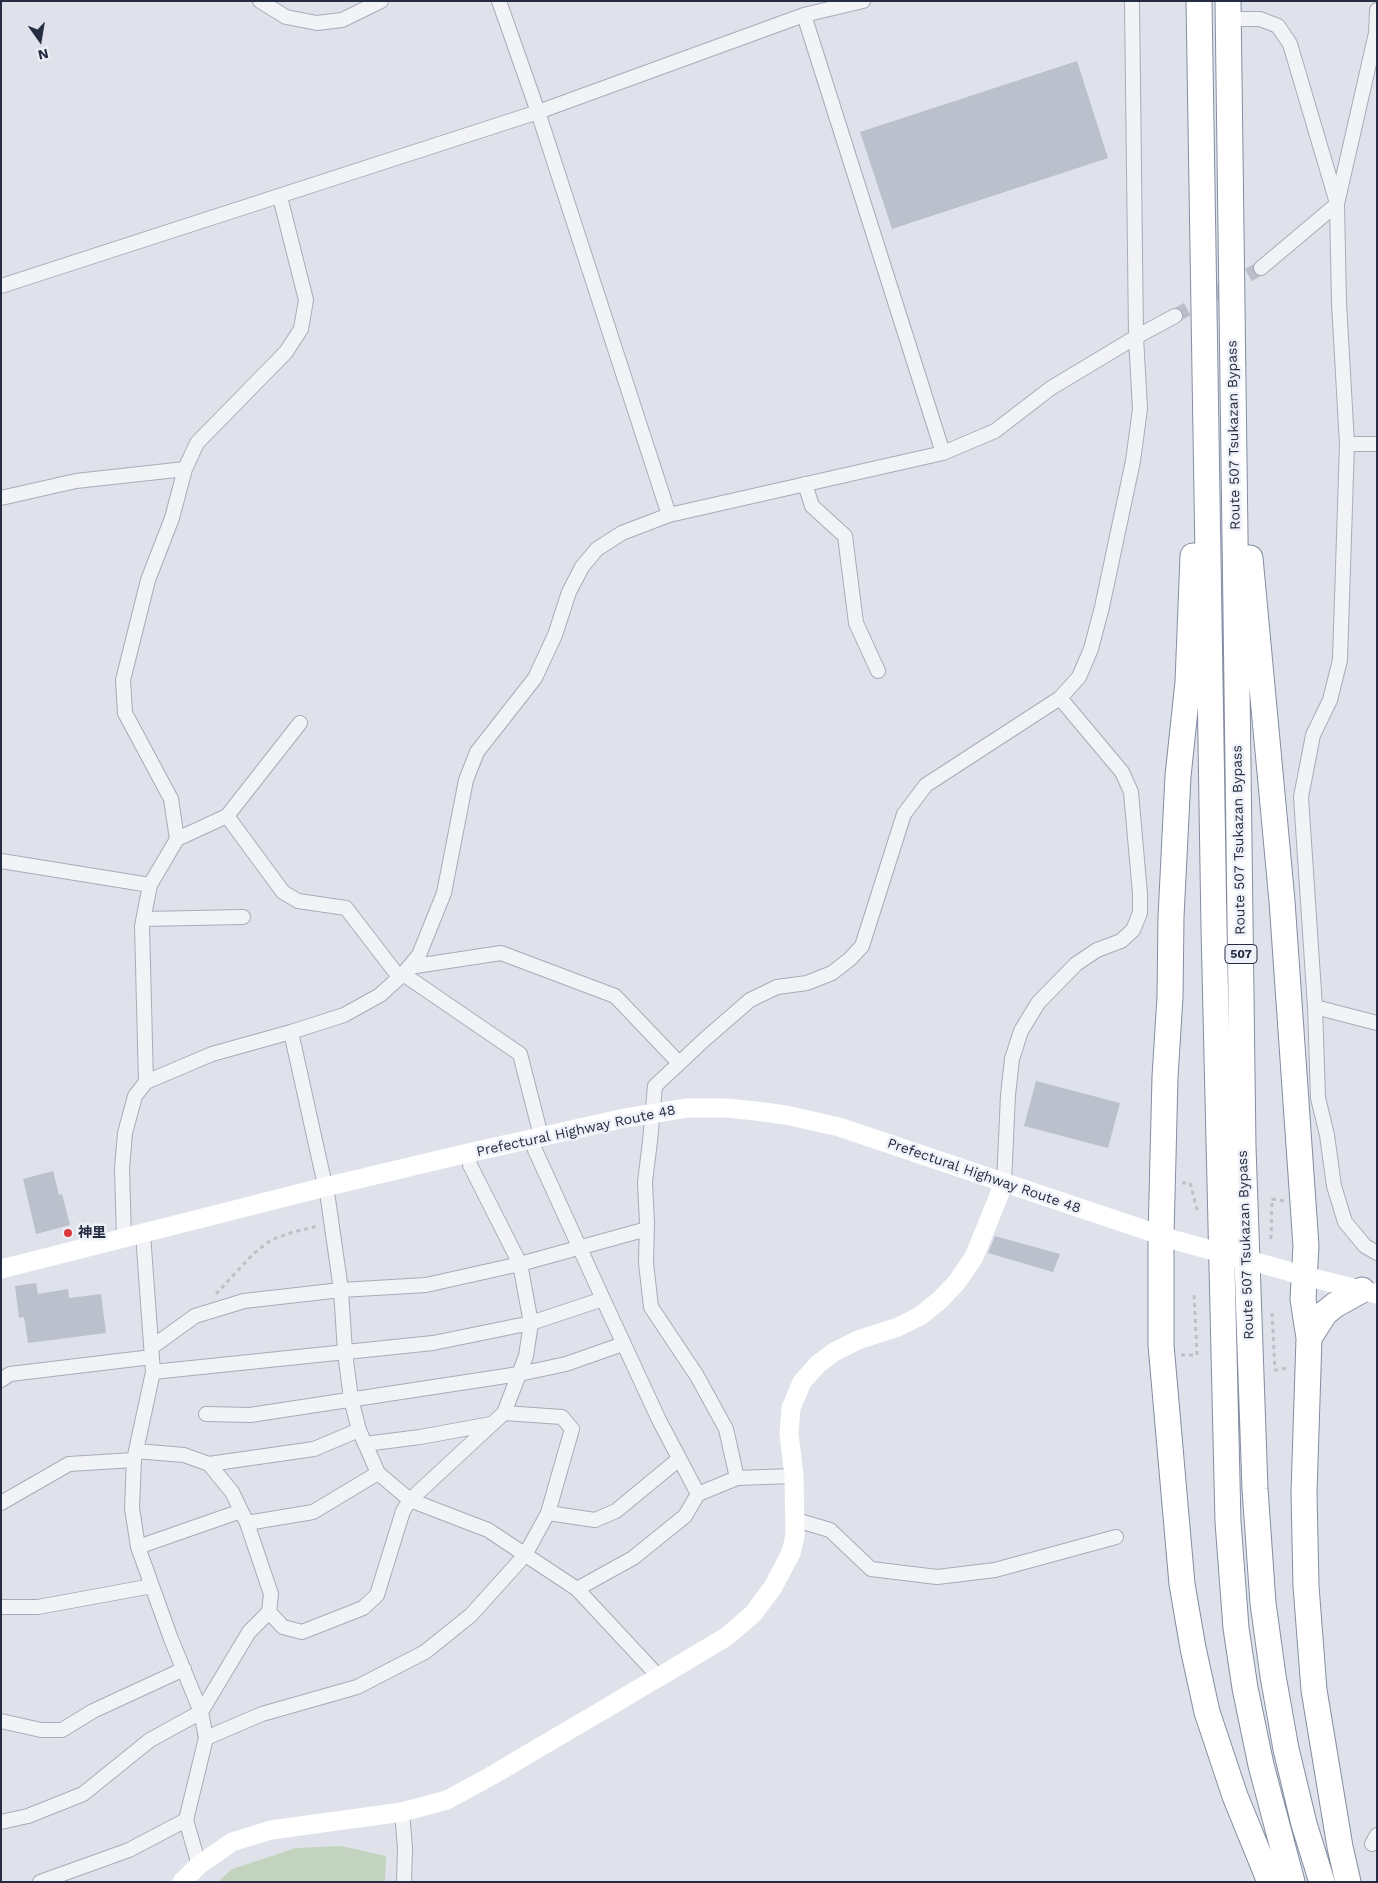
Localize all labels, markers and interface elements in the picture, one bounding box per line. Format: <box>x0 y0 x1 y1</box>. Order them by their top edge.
north arrow <box>15 15 65 65</box>
text: N <box>37 46 50 64</box>
street label: Route 507 Tsukazan Bypass <box>1224 340 1244 530</box>
street label: Route 507 Tsukazan Bypass <box>1229 745 1249 935</box>
road number: 507 <box>1225 944 1257 964</box>
street label: Prefectural Highway Route 48 <box>475 1102 677 1160</box>
street label: Prefectural Highway Route 48 <box>885 1135 1083 1217</box>
street label: Route 507 Tsukazan Bypass <box>1234 1150 1258 1340</box>
place label: 神里 <box>78 1225 106 1241</box>
marker: 神里 <box>62 1227 74 1239</box>

